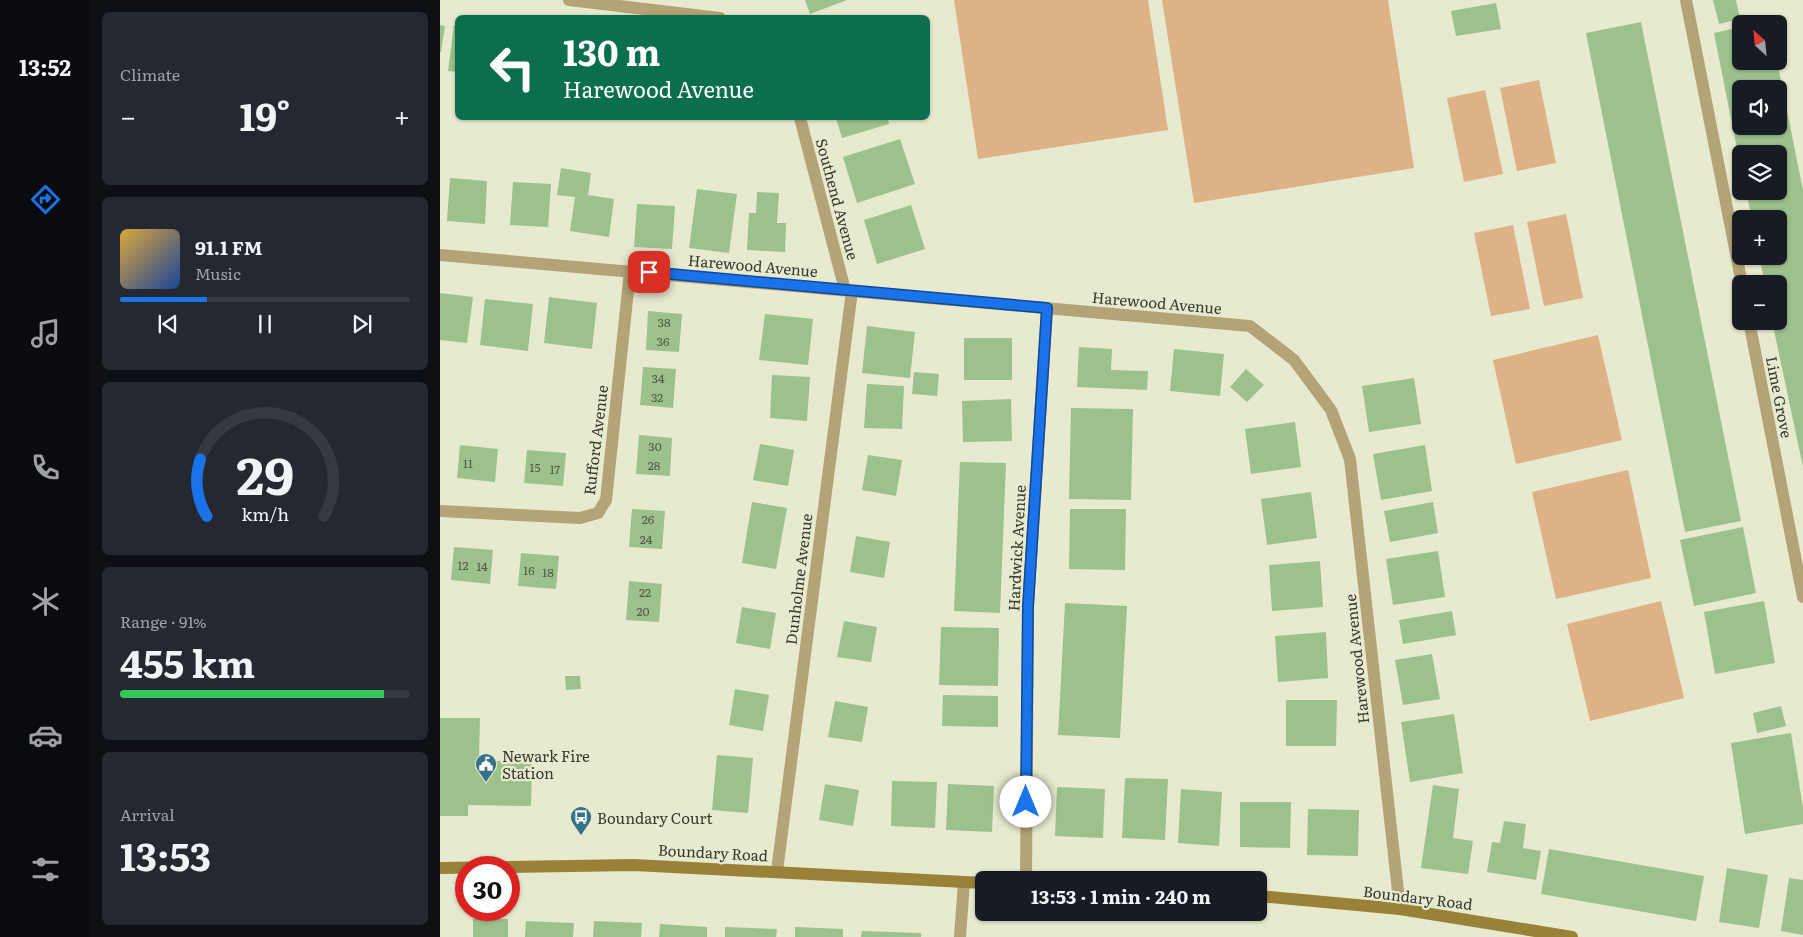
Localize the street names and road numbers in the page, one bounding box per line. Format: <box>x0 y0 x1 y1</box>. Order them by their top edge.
street label: Southend Avenue <box>811 136 865 263</box>
street label: Harewood Avenue <box>687 248 819 282</box>
street label: Harewood Avenue <box>1091 285 1223 319</box>
street label: Lime Grove <box>1761 354 1799 440</box>
street label: Rufford Avenue <box>577 383 613 496</box>
street label: Hardwick Avenue <box>1001 484 1031 612</box>
street label: Dunholme Avenue <box>779 512 817 646</box>
street label: Harewood Avenue <box>1338 593 1374 725</box>
street label: Boundary Road <box>657 838 769 866</box>
street label: Boundary Road <box>1362 879 1474 915</box>

